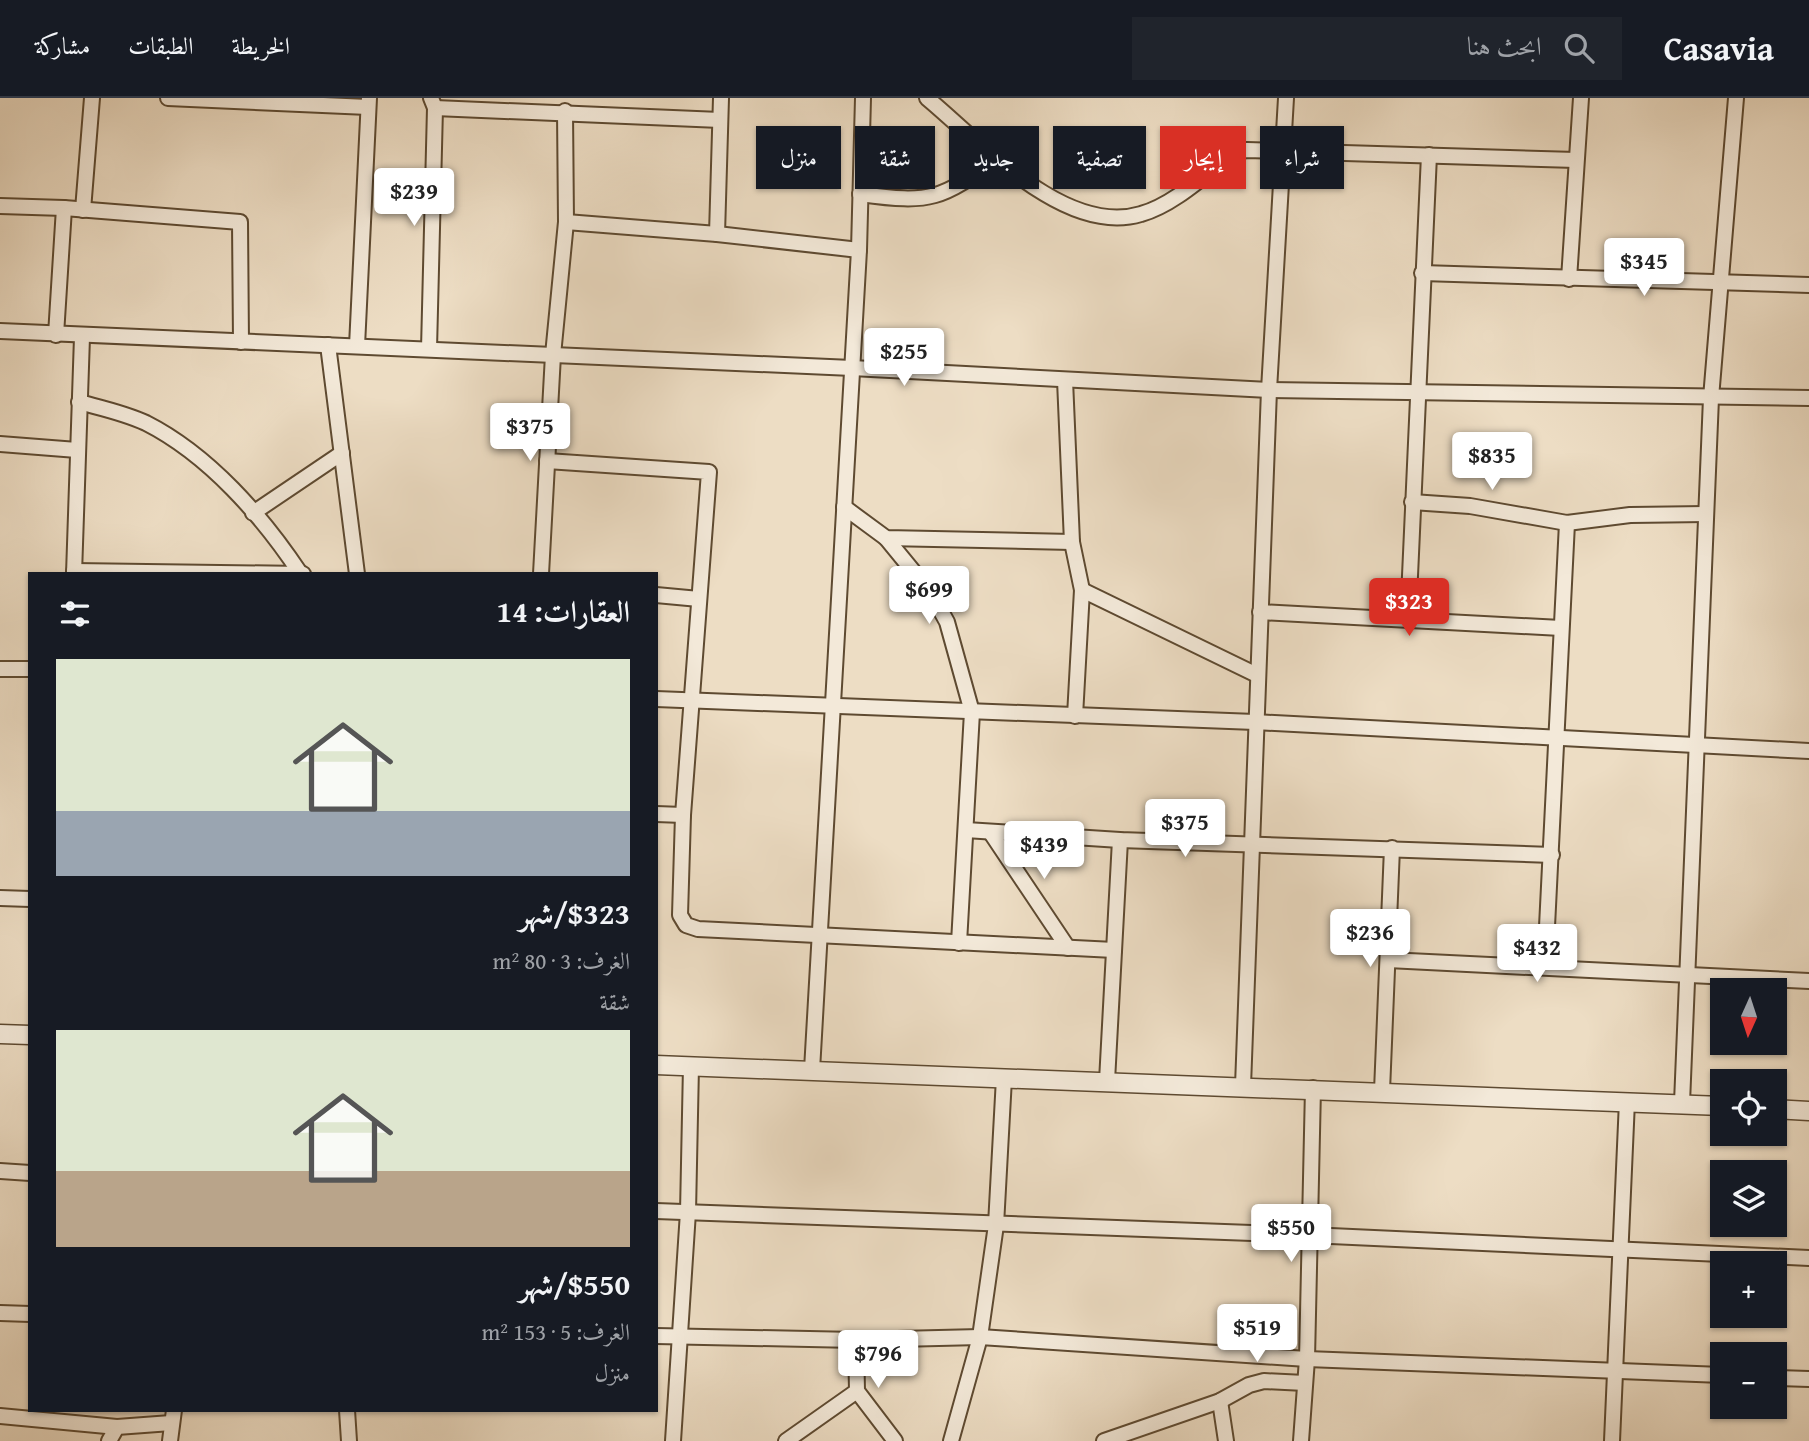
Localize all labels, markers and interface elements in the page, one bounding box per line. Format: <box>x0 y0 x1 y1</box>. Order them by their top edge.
search box <box>1132 17 1622 80</box>
text: Casavia <box>1664 24 1774 72</box>
text: ابحث هنا <box>1467 26 1542 65</box>
text: مشاركة <box>35 28 90 63</box>
text: الطبقات <box>128 28 194 63</box>
text: الخريطة <box>232 28 290 63</box>
icon: search <box>1560 29 1598 67</box>
chip: منزل <box>756 126 841 189</box>
chip: شقة <box>855 126 935 189</box>
chip: جديد <box>949 126 1039 189</box>
chip: تصفية <box>1053 126 1146 189</box>
chip: إيجار <box>1160 126 1246 189</box>
chip: شراء <box>1260 126 1344 189</box>
pin: $239 <box>373 169 455 228</box>
text: $239 <box>390 174 438 207</box>
pin: $345 <box>1603 238 1685 298</box>
text: $345 <box>1620 244 1668 277</box>
pin: $255 <box>863 328 945 388</box>
text: $255 <box>880 334 928 367</box>
pin: $375 <box>489 404 571 463</box>
text: $375 <box>506 409 554 442</box>
pin: $835 <box>1451 432 1533 492</box>
text: $835 <box>1468 438 1516 471</box>
pin: $699 <box>888 566 970 626</box>
text: $699 <box>905 572 953 605</box>
pin: $323 <box>1368 578 1450 638</box>
text: $323 <box>1385 584 1433 617</box>
text: العقارات: 14 <box>497 589 630 633</box>
icon: filters <box>56 595 94 633</box>
icon: home <box>280 704 406 830</box>
pin: $375 <box>1144 800 1226 859</box>
text: $375 <box>1161 805 1209 838</box>
pin: $439 <box>1003 822 1085 881</box>
text: $439 <box>1020 827 1068 860</box>
text: $323/شهر <box>519 891 630 935</box>
pin: $236 <box>1329 910 1411 969</box>
text: $236 <box>1346 915 1394 948</box>
pin: $432 <box>1496 924 1578 984</box>
text: $432 <box>1513 930 1561 963</box>
text: الغرف: 3 · 80 m² <box>493 944 630 977</box>
north arrow <box>1710 978 1787 1055</box>
map controls <box>1710 978 1787 1419</box>
text: شقة <box>600 985 630 1018</box>
button: locate <box>1710 1069 1787 1146</box>
icon: home <box>280 1075 406 1201</box>
button: layers <box>1710 1160 1787 1237</box>
pin: $550 <box>1250 1204 1332 1264</box>
text: $550 <box>1267 1210 1315 1243</box>
button: + <box>1710 1251 1787 1328</box>
text: $550/شهر <box>519 1262 630 1306</box>
pin: $519 <box>1216 1304 1298 1364</box>
text: $519 <box>1233 1310 1281 1343</box>
text: الغرف: 5 · 153 m² <box>482 1315 630 1348</box>
pin: $796 <box>837 1330 919 1390</box>
text: $796 <box>854 1336 902 1369</box>
button: − <box>1710 1342 1787 1419</box>
text: منزل <box>595 1356 630 1389</box>

